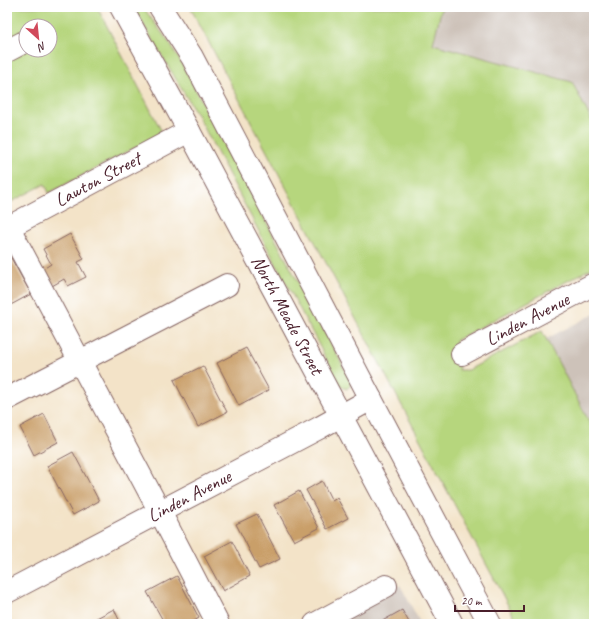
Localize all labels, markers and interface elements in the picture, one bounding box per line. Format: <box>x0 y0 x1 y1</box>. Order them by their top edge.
north arrow <box>18 18 58 58</box>
text: N <box>34 39 49 56</box>
street label: Lawton Street <box>51 146 147 212</box>
street label: North Meade Street <box>246 252 329 380</box>
street label: Linden Avenue <box>482 287 575 351</box>
street label: Linden Avenue <box>143 464 237 528</box>
scale bar <box>455 587 524 613</box>
text: 20 m <box>461 593 483 609</box>

